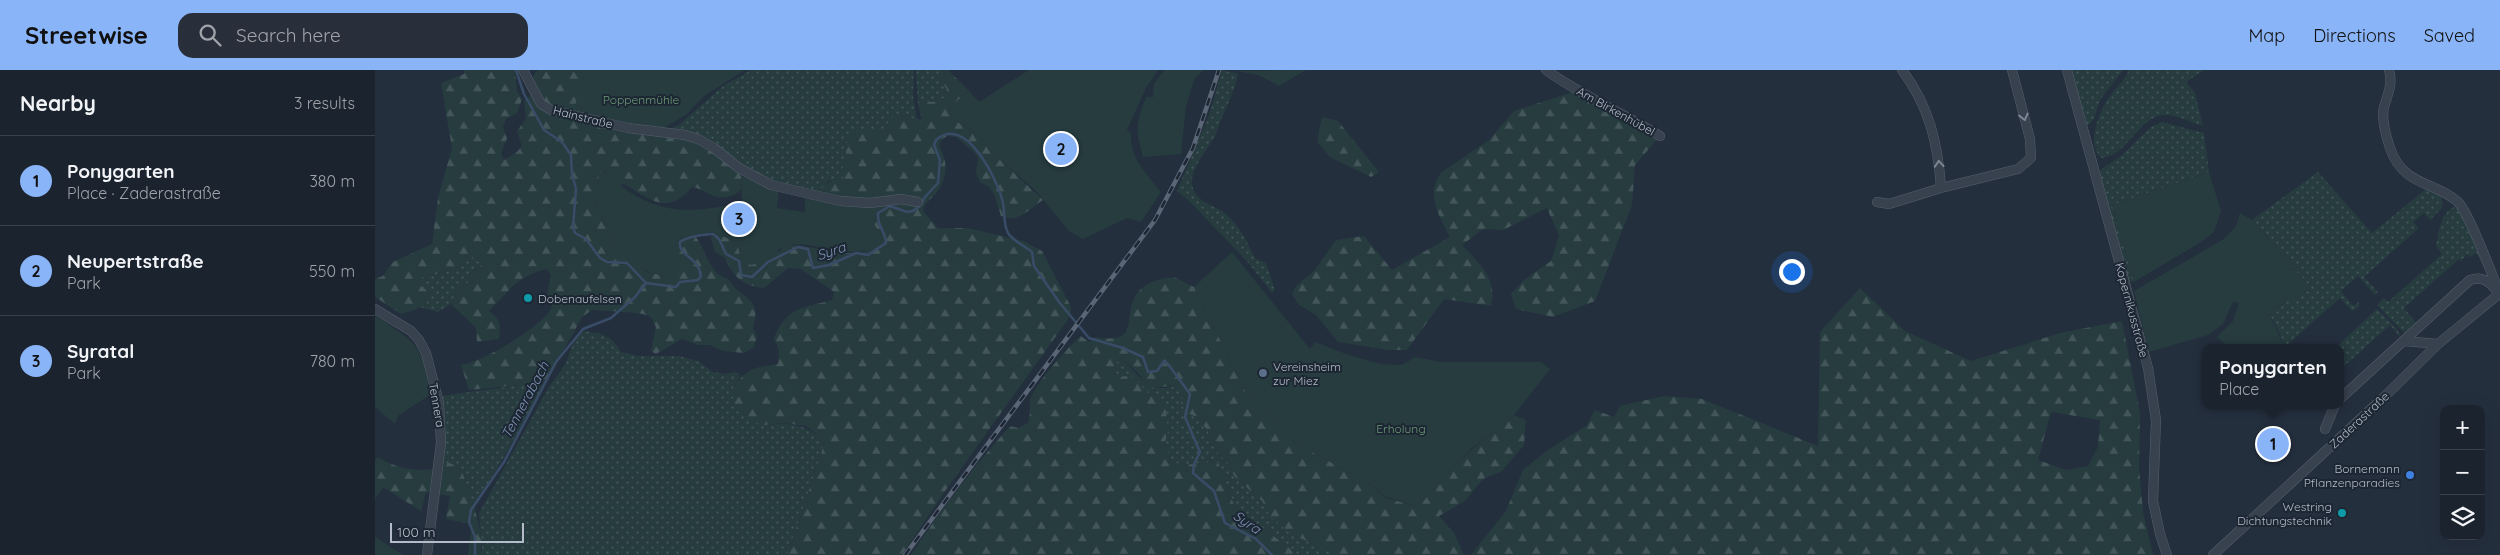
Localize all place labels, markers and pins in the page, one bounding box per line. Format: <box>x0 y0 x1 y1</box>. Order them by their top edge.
pin: 2 <box>1045 130 1077 168</box>
pin: 3 <box>723 200 755 238</box>
place label: Dobenaufelsen <box>538 291 622 306</box>
marker: Dobenaufelsen <box>522 292 534 304</box>
place label: Vereinsheim zur Miez <box>1273 359 1341 388</box>
marker: Vereinsheim zur Miez <box>1257 367 1269 379</box>
pin: 1 <box>2257 425 2289 463</box>
place label: Bornemann Pflanzenparadies <box>2304 461 2400 490</box>
marker: Bornemann Pflanzenparadies <box>2404 469 2416 481</box>
place label: Westring Dichtungstechnik <box>2237 499 2332 528</box>
marker: Westring Dichtungstechnik <box>2336 507 2348 519</box>

